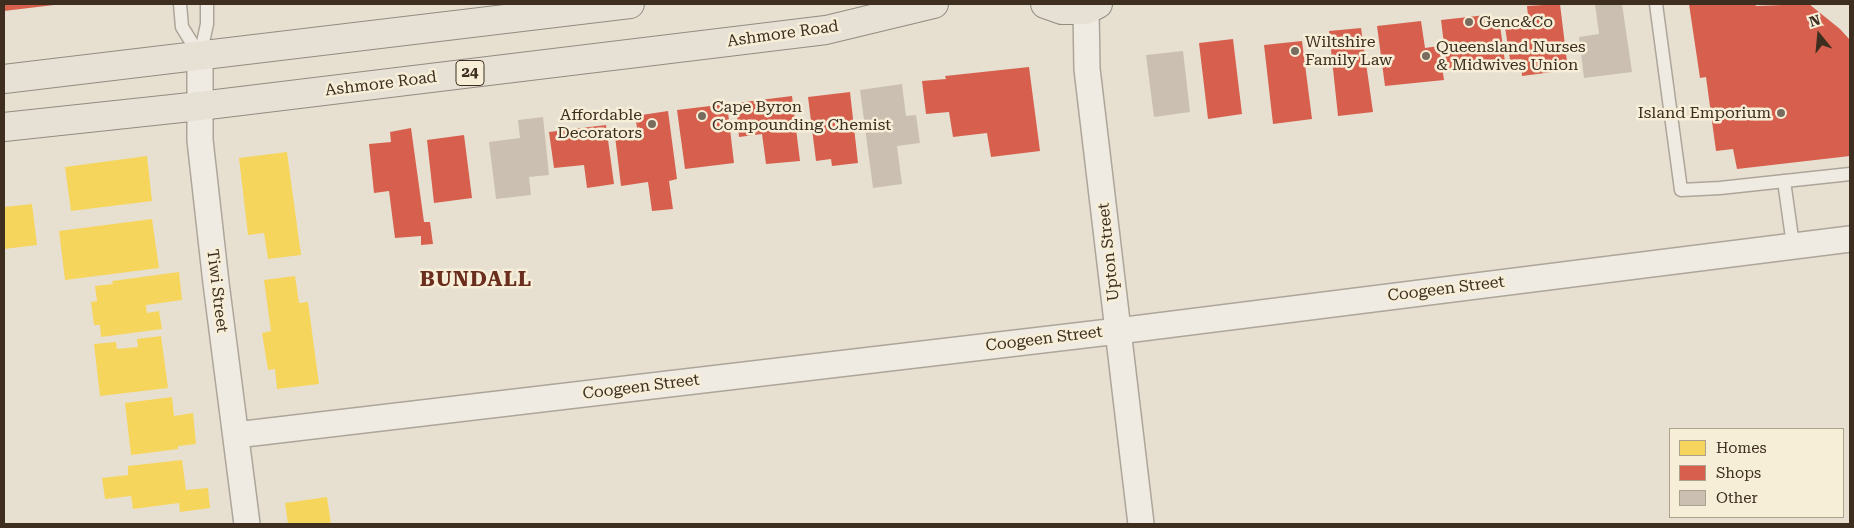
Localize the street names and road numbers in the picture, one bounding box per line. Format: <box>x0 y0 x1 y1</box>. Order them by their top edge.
street label: Ashmore Road <box>726 17 840 51</box>
road number: 24 <box>456 60 484 86</box>
street label: Ashmore Road <box>324 68 438 100</box>
street label: Upton Street <box>1094 202 1124 302</box>
street label: Tiwi Street <box>202 248 232 334</box>
street label: Coogeen Street <box>1386 272 1506 306</box>
street label: Coogeen Street <box>984 322 1104 356</box>
street label: Coogeen Street <box>581 370 701 404</box>

